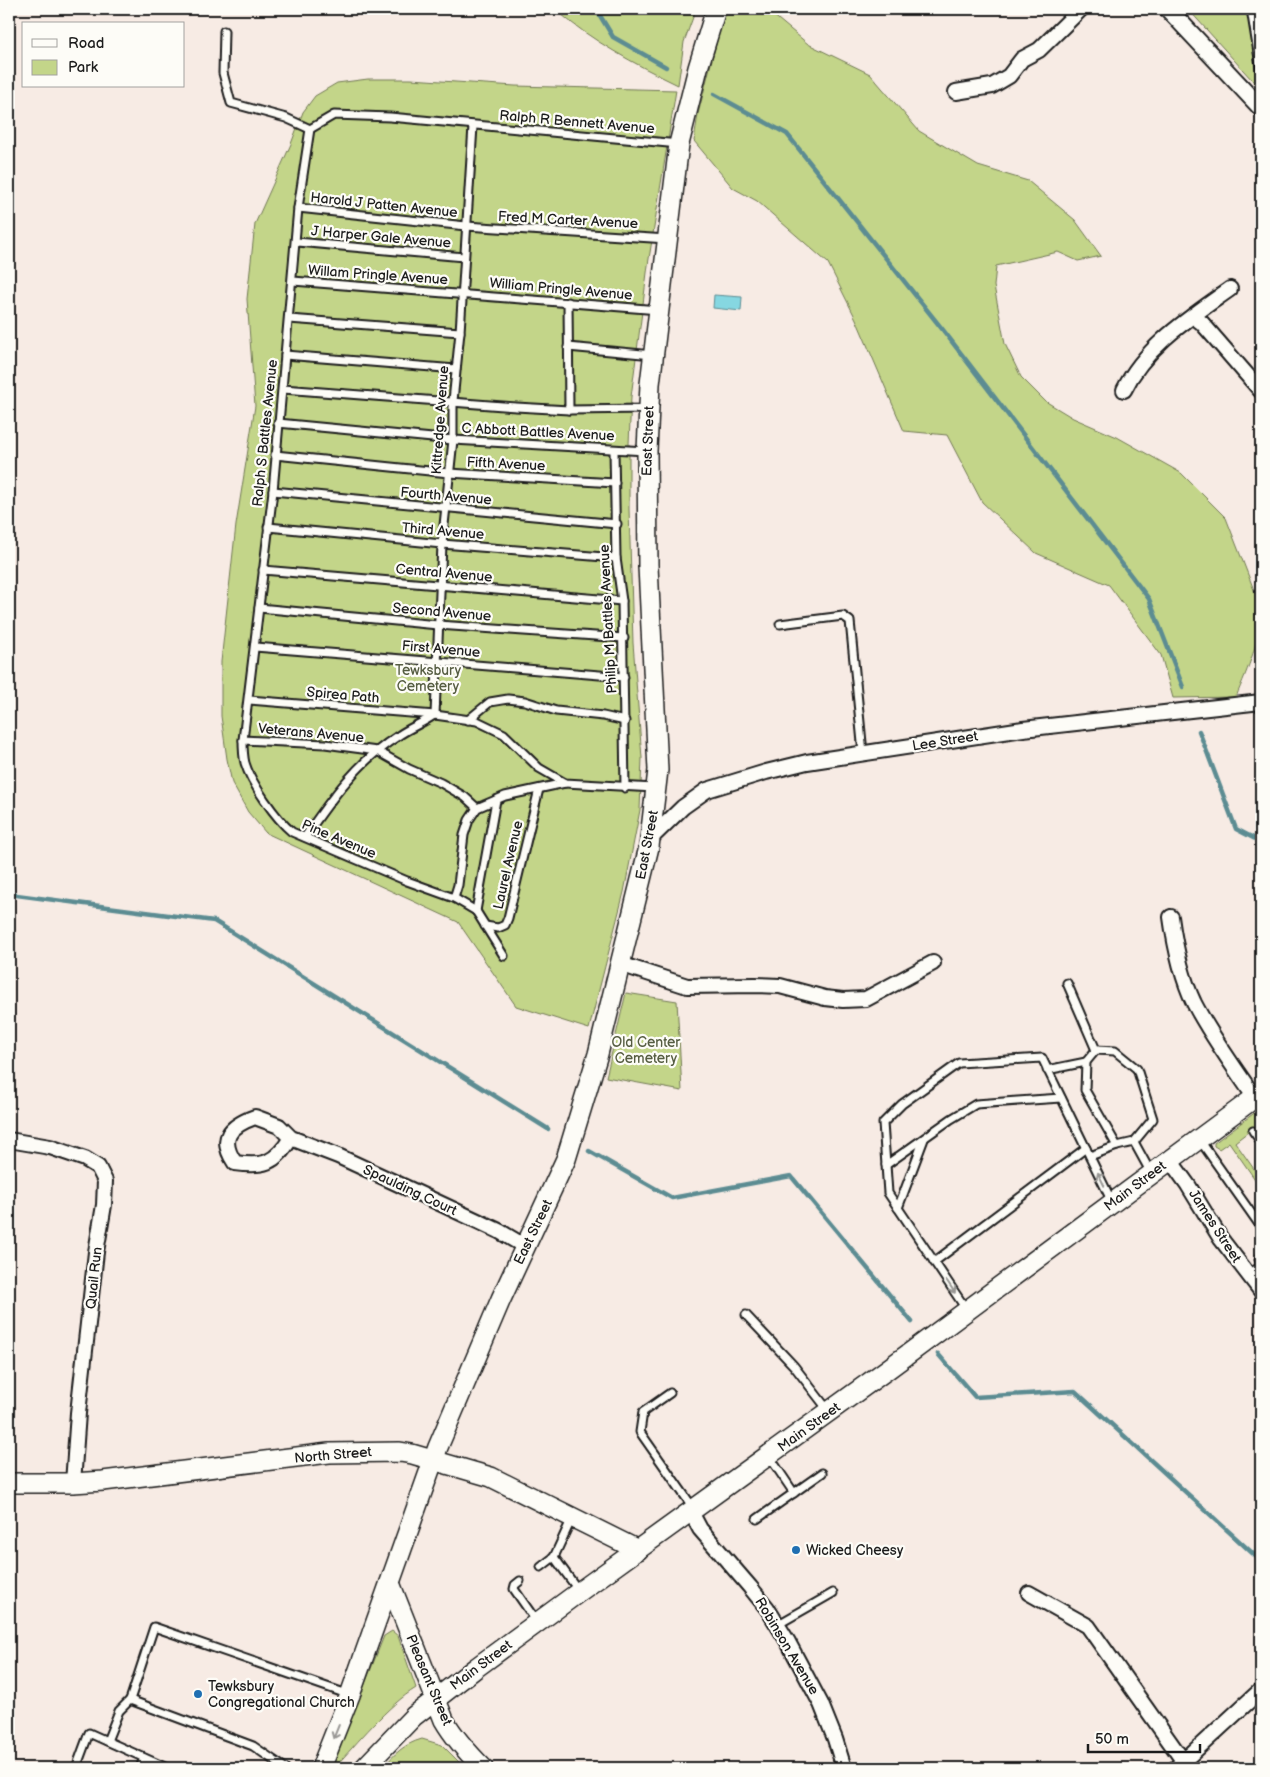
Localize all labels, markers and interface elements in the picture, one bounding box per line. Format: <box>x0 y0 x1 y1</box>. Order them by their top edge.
legend <box>22 22 185 88</box>
text: Road <box>68 34 104 53</box>
text: Park <box>68 58 99 77</box>
street label: Ralph R Bennett Avenue <box>499 107 655 137</box>
street label: Harold J Patten Avenue <box>310 189 458 221</box>
street label: Fred M Carter Avenue <box>498 208 638 232</box>
street label: J Harper Gale Avenue <box>310 222 452 252</box>
street label: Willam Pringle Avenue <box>308 262 448 288</box>
street label: William Pringle Avenue <box>489 274 633 304</box>
street label: Ralph S Battles Avenue <box>249 359 281 507</box>
street label: Kittredge Avenue <box>428 365 452 475</box>
street label: East Street <box>638 405 658 476</box>
street label: C Abbott Battles Avenue <box>461 419 615 445</box>
street label: Fifth Avenue <box>466 453 546 475</box>
street label: Fourth Avenue <box>400 484 492 508</box>
street label: Third Avenue <box>401 519 485 543</box>
street label: Philip M Battles Avenue <box>596 544 620 694</box>
street label: Central Avenue <box>395 560 493 586</box>
street label: Second Avenue <box>392 599 492 625</box>
street label: First Avenue <box>401 637 481 661</box>
park label: Tewksbury Cemetery <box>395 662 462 695</box>
street label: Spirea Path <box>306 683 380 707</box>
street label: Veterans Avenue <box>257 720 365 746</box>
street label: Lee Street <box>911 727 980 755</box>
street label: East Street <box>632 808 662 881</box>
street label: Pine Avenue <box>299 816 379 862</box>
street label: Laurel Avenue <box>490 819 526 911</box>
park label: Old Center Cemetery <box>612 1034 681 1067</box>
street label: Main Street <box>1101 1157 1170 1215</box>
street label: Spaulding Court <box>360 1161 460 1219</box>
one-way arrow <box>1096 1172 1105 1187</box>
street label: James Street <box>1185 1186 1245 1266</box>
street label: East Street <box>510 1196 556 1267</box>
street label: Quail Run <box>82 1246 106 1310</box>
one-way arrow <box>946 1280 956 1294</box>
street label: Main Street <box>774 1398 844 1455</box>
street label: North Street <box>294 1443 373 1467</box>
place label: Wicked Cheesy <box>806 1542 904 1559</box>
marker: Wicked Cheesy <box>790 1544 802 1556</box>
street label: Robinson Avenue <box>751 1594 823 1698</box>
street label: Pleasant Street <box>402 1632 456 1729</box>
street label: Main Street <box>447 1636 516 1694</box>
place label: Tewksbury Congregational Church <box>208 1678 355 1711</box>
marker: Tewksbury Congregational Church <box>192 1688 204 1700</box>
scale bar <box>1088 1722 1200 1754</box>
one-way arrow <box>331 1724 340 1739</box>
text: 50 m <box>1095 1730 1129 1749</box>

